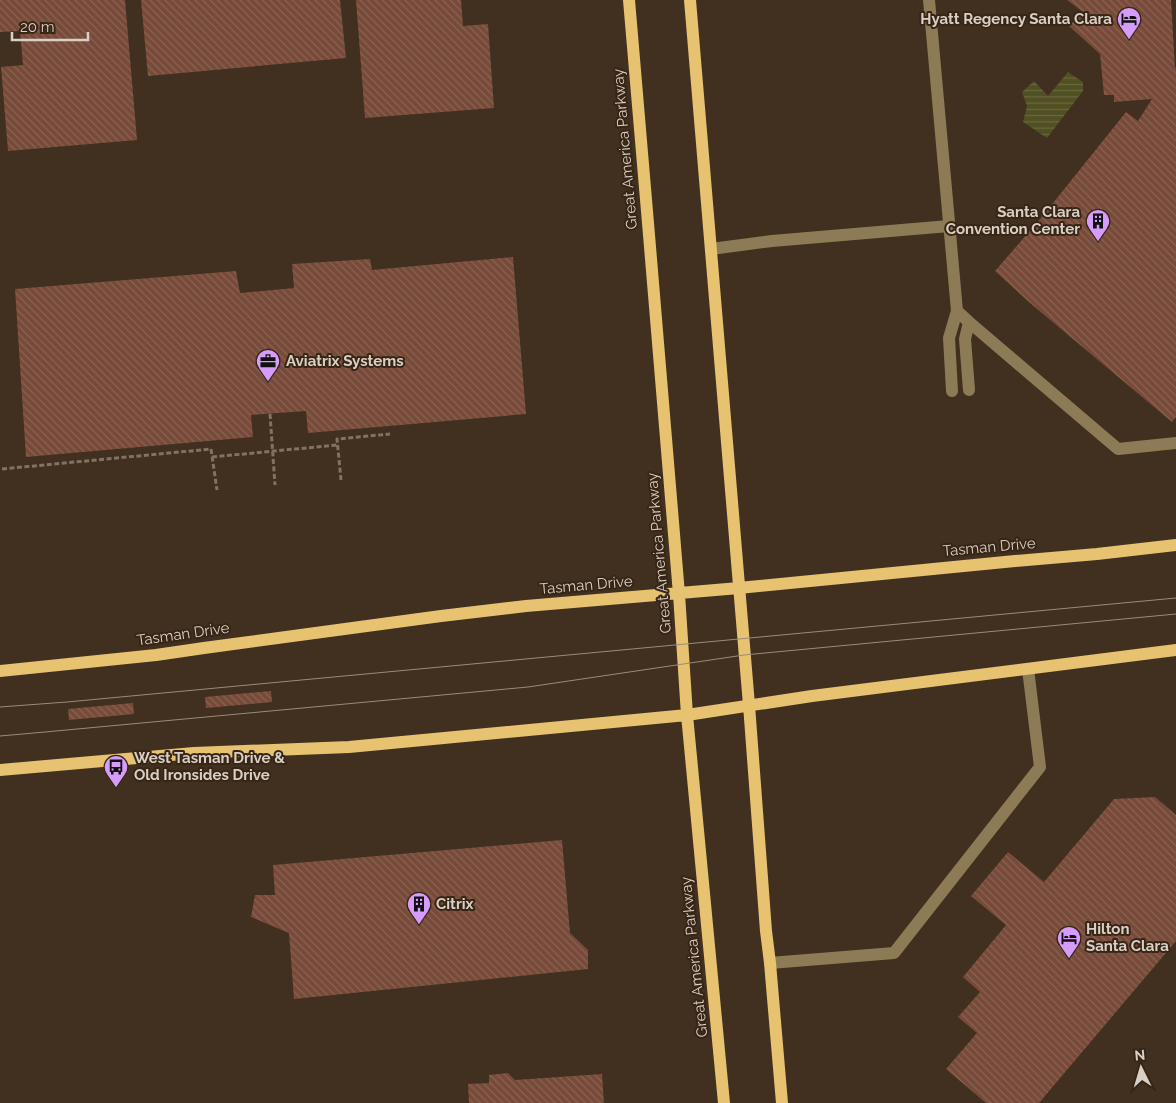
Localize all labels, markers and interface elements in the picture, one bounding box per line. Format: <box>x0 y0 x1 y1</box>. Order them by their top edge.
hotel icon: Hyatt Regency Santa Clara <box>1116 6 1142 40</box>
scale bar <box>12 10 89 42</box>
place label: Hyatt Regency Santa Clara <box>920 10 1112 28</box>
text: 20 m <box>20 18 55 36</box>
street label: Great America Parkway <box>609 68 641 230</box>
place label: Santa Clara Convention Center <box>946 203 1080 238</box>
building icon: Santa Clara Convention Center <box>1085 208 1111 242</box>
office icon: Aviatrix Systems <box>255 348 281 382</box>
place label: Aviatrix Systems <box>286 352 404 370</box>
street label: Great America Parkway <box>643 472 675 634</box>
street label: Tasman Drive <box>942 534 1036 560</box>
street label: Tasman Drive <box>539 572 633 598</box>
street label: Tasman Drive <box>136 619 231 649</box>
place label: West Tasman Drive & Old Ironsides Drive <box>134 749 285 784</box>
bus stop icon: West Tasman Drive & Old Ironsides Drive <box>103 754 129 788</box>
street label: Great America Parkway <box>677 876 711 1038</box>
building icon: Citrix <box>406 891 432 925</box>
place label: Citrix <box>436 895 474 913</box>
place label: Hilton Santa Clara <box>1086 920 1169 955</box>
hotel icon: Hilton Santa Clara <box>1056 925 1082 959</box>
north arrow <box>1116 1043 1166 1093</box>
text: N <box>1134 1047 1146 1063</box>

